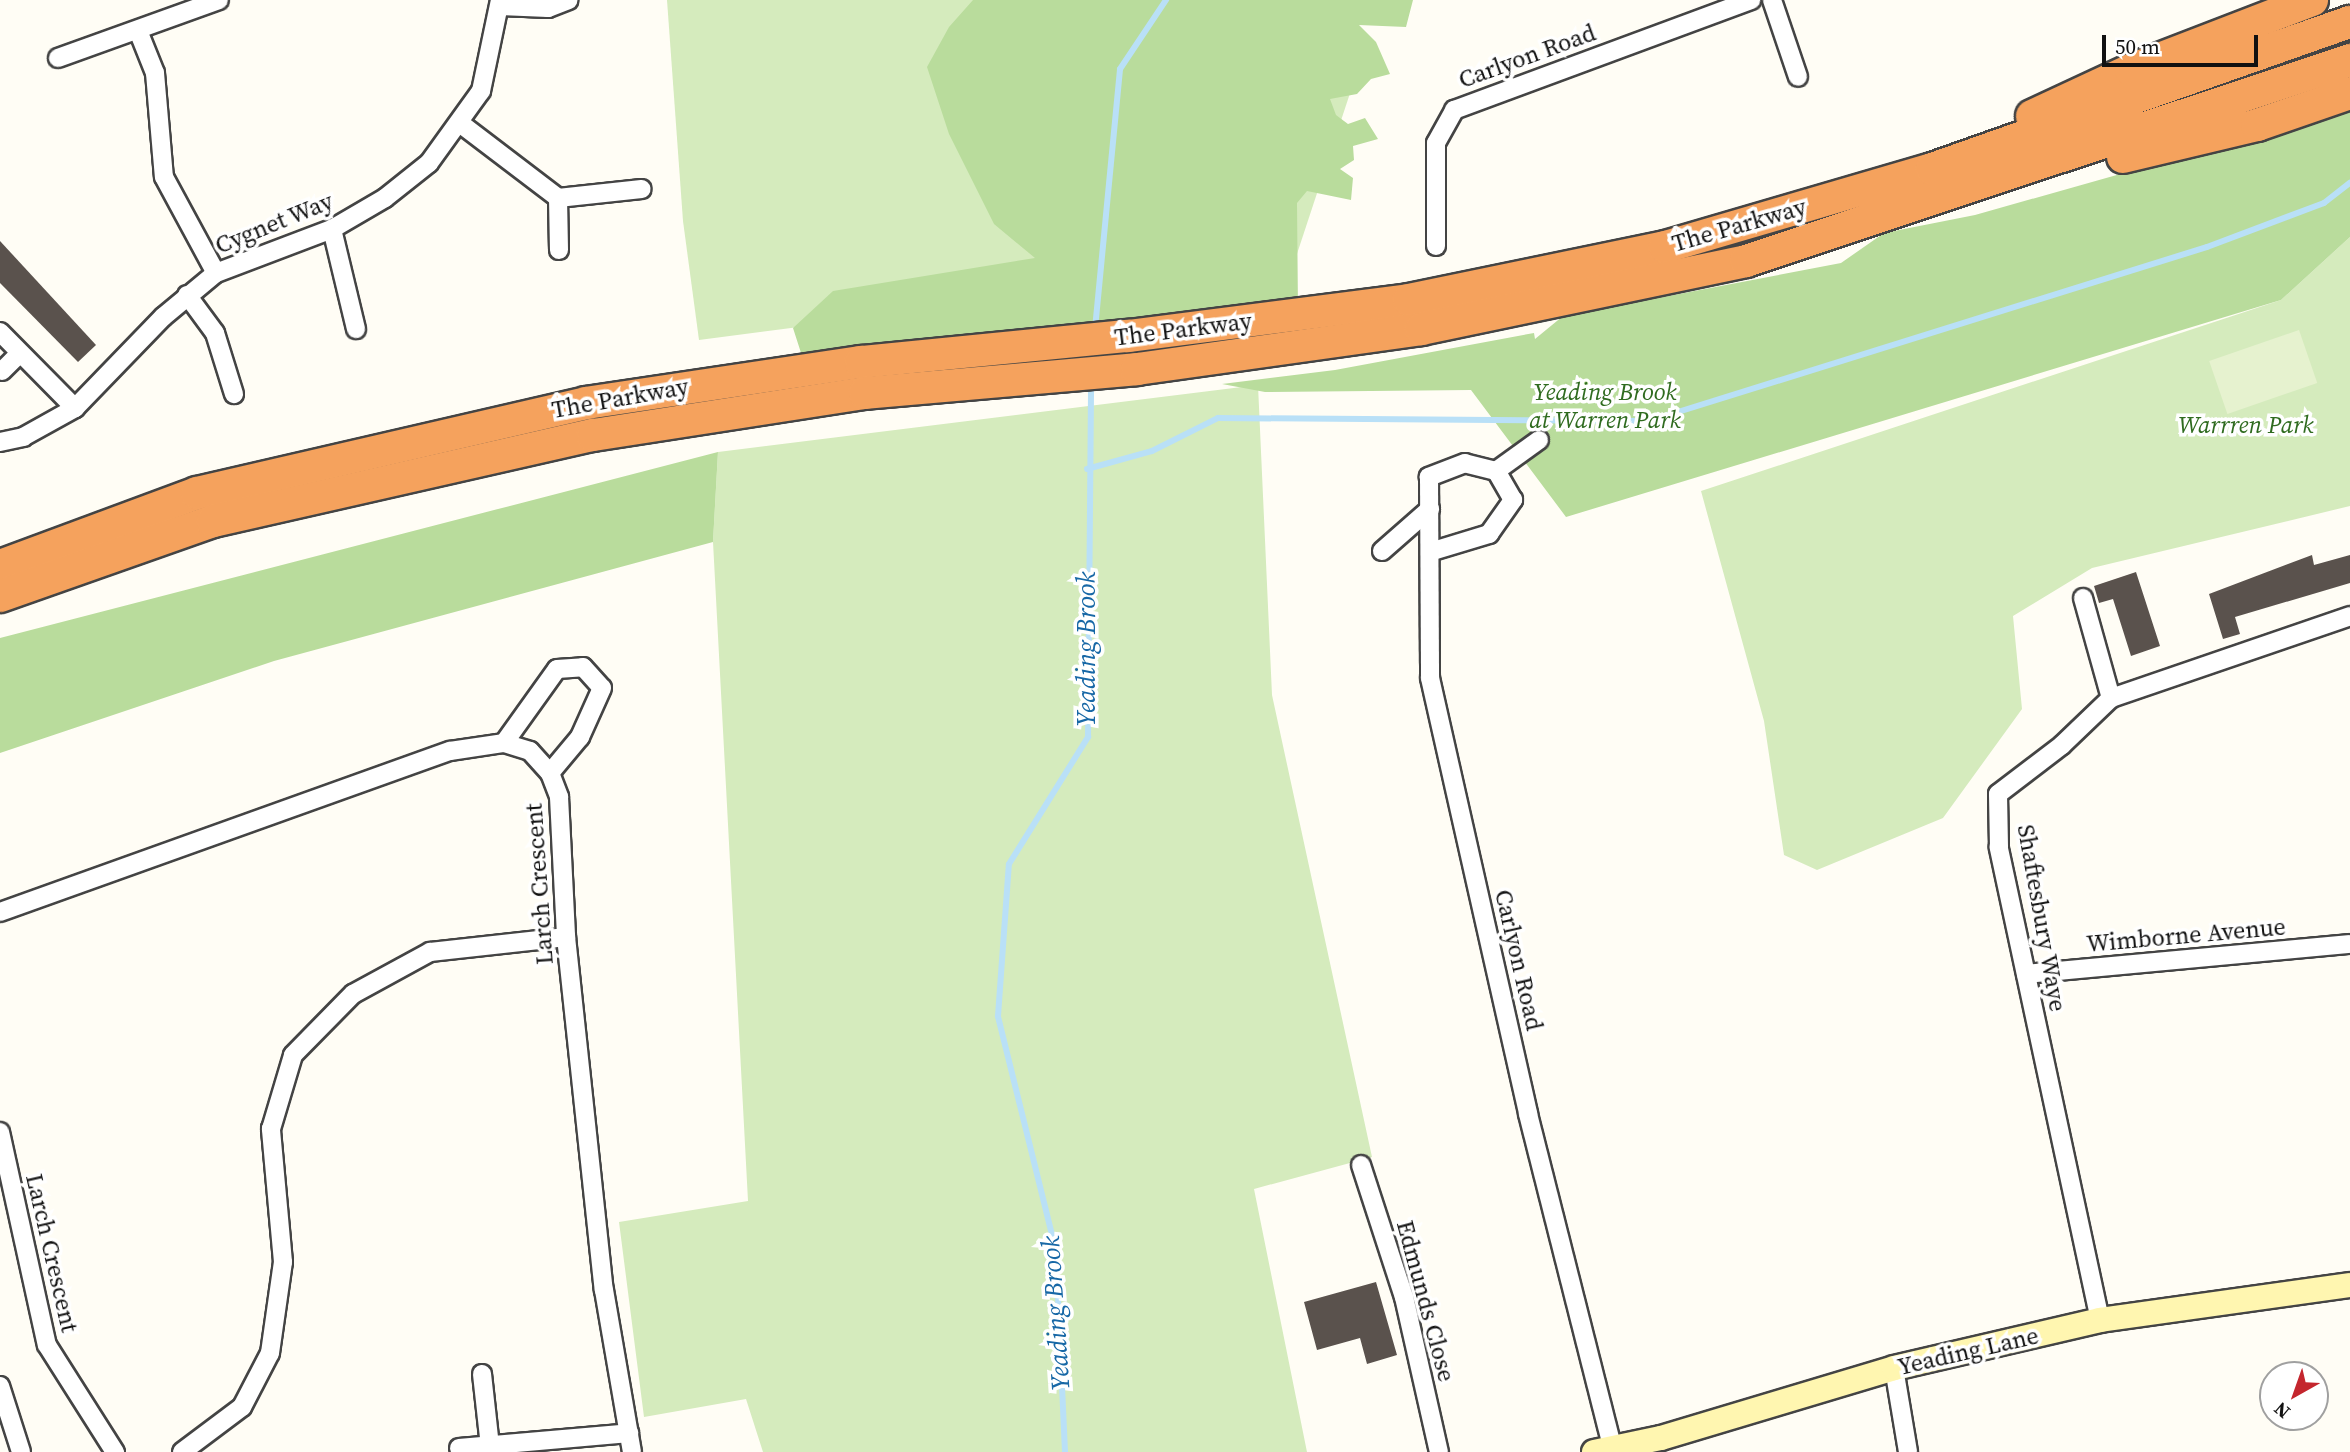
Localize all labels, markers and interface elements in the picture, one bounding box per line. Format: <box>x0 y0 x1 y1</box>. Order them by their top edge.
street label: Carlyon Road <box>1455 18 1599 94</box>
scale bar <box>2105 21 2261 65</box>
text: 50 m <box>2115 32 2160 61</box>
street label: Cygnet Way <box>211 186 337 260</box>
street label: The Parkway <box>1669 192 1809 258</box>
street label: The Parkway <box>1113 306 1253 352</box>
street label: The Parkway <box>549 372 691 424</box>
park label: Yeading Brook at Warren Park <box>1529 378 1681 434</box>
park label: Warrren Park <box>2178 411 2314 439</box>
water label: Yeading Brook <box>1071 572 1103 726</box>
street label: Larch Crescent <box>519 802 559 966</box>
street label: Shaftesbury Waye <box>2011 822 2073 1014</box>
street label: Carlyon Road <box>1489 887 1549 1033</box>
street label: Wimborne Avenue <box>2085 912 2287 958</box>
street label: Larch Crescent <box>20 1171 84 1335</box>
street label: Edmunds Close <box>1391 1217 1461 1385</box>
water label: Yeading Brook <box>1035 1235 1077 1391</box>
street label: Yeading Lane <box>1895 1321 2041 1381</box>
north arrow <box>2259 1361 2329 1431</box>
text: N <box>2268 1396 2295 1425</box>

